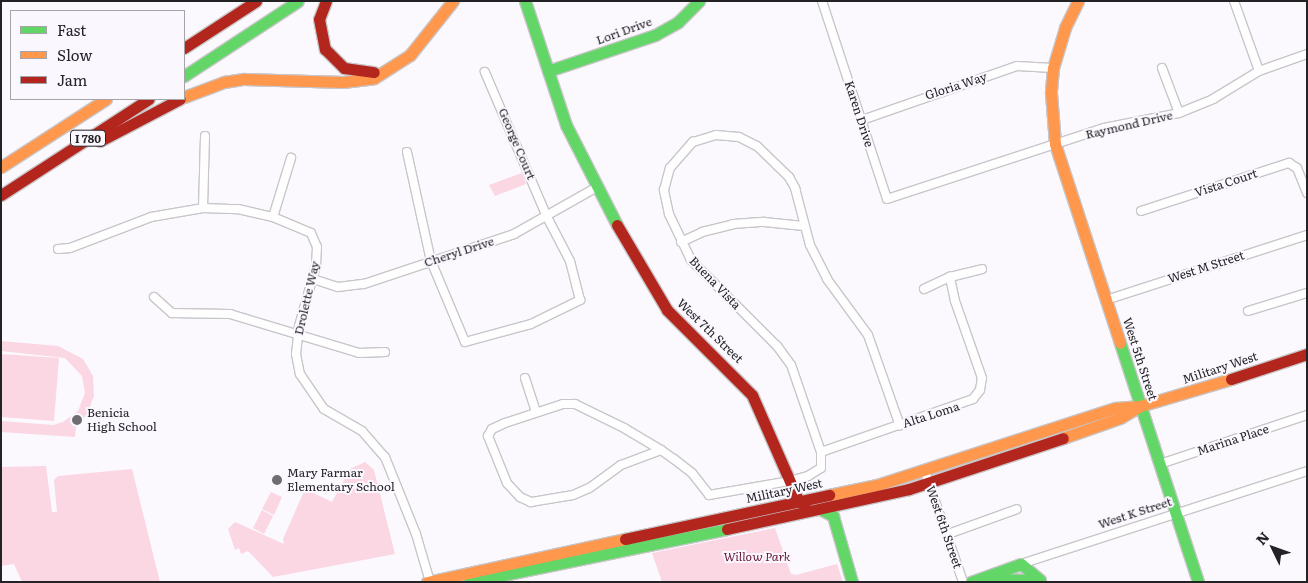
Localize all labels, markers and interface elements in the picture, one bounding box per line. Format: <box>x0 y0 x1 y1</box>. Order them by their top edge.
legend <box>10 10 185 100</box>
street label: Lori Drive <box>594 14 654 48</box>
text: Fast <box>57 18 86 41</box>
text: Slow <box>57 43 92 66</box>
text: Jam <box>57 68 87 91</box>
street label: Gloria Way <box>923 69 989 103</box>
street label: Karen Drive <box>842 79 876 149</box>
street label: George Court <box>495 106 539 182</box>
street label: Raymond Drive <box>1084 108 1174 142</box>
road number: I 780 <box>69 130 107 146</box>
street label: Vista Court <box>1193 166 1259 200</box>
street label: Cheryl Drive <box>422 234 496 270</box>
street label: West M Street <box>1166 248 1246 286</box>
street label: Buena Vista <box>686 254 744 312</box>
street label: Drolette Way <box>291 260 323 336</box>
street label: West 7th Street <box>674 296 746 366</box>
street label: West 5th Street <box>1120 316 1160 402</box>
street label: Military West <box>1181 349 1259 387</box>
street label: Alta Loma <box>901 399 961 431</box>
place label: Benicia High School <box>87 406 157 434</box>
marker: Benicia High School <box>71 414 83 426</box>
street label: Marina Place <box>1195 422 1271 458</box>
place label: Mary Farmar Elementary School <box>287 466 395 494</box>
marker: Mary Farmar Elementary School <box>271 474 283 486</box>
street label: Military West <box>744 476 824 506</box>
street label: West 6th Street <box>923 484 965 570</box>
street label: West K Street <box>1096 494 1174 532</box>
north arrow <box>1248 523 1298 573</box>
text: N <box>1250 527 1273 549</box>
park label: Willow Park <box>724 550 790 564</box>

